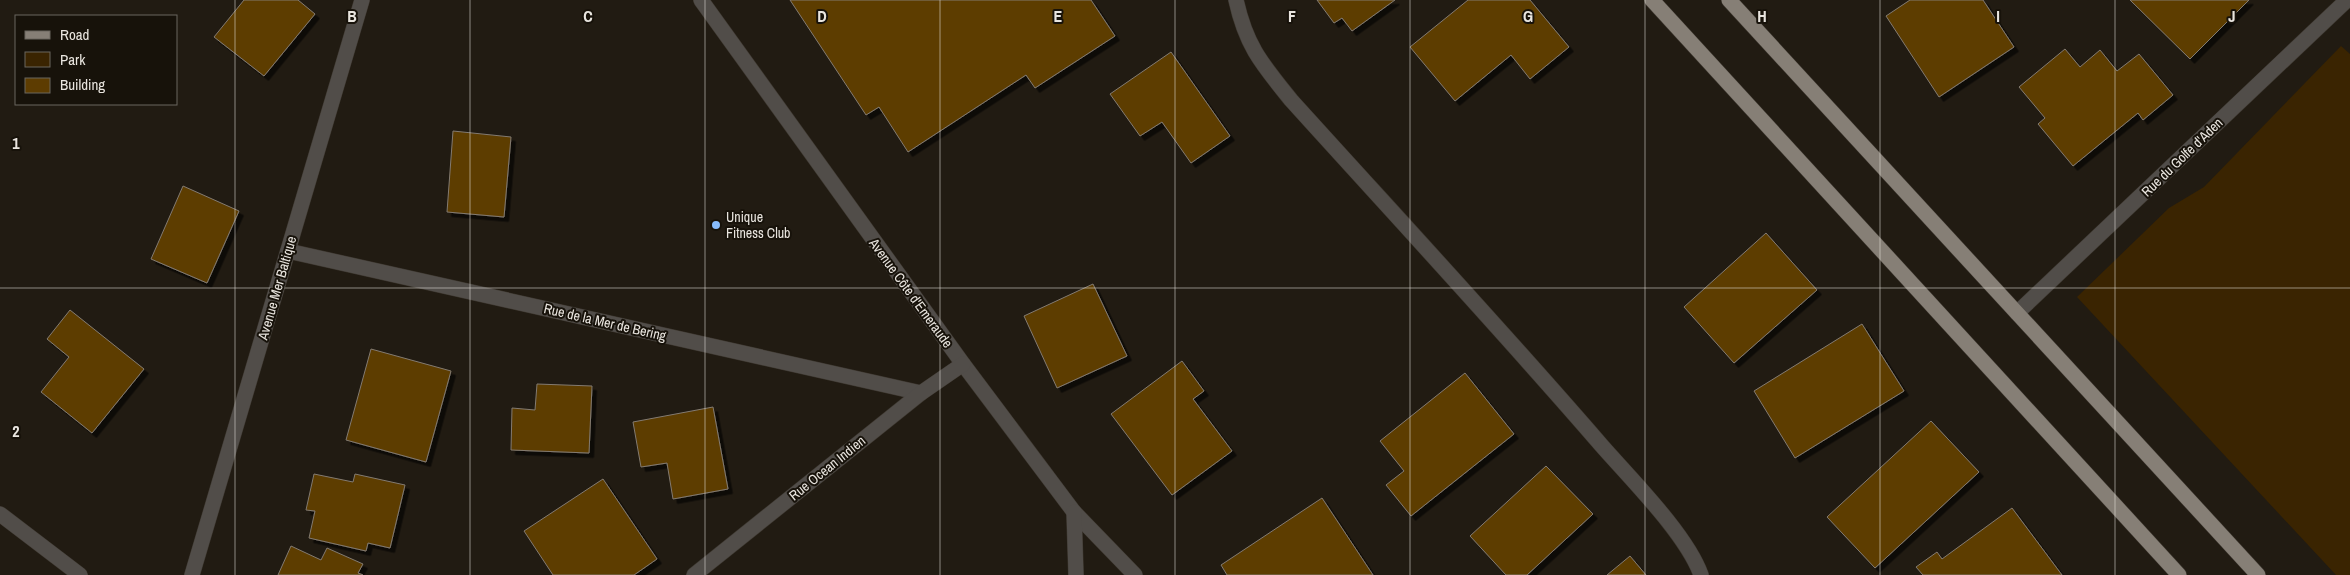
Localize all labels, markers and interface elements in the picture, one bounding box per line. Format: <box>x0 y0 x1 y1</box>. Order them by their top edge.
text: B <box>347 5 357 27</box>
text: C <box>583 5 593 27</box>
text: D <box>817 5 827 27</box>
text: E <box>1054 5 1063 27</box>
text: F <box>1288 5 1296 27</box>
text: G <box>1523 5 1533 27</box>
text: H <box>1757 5 1767 27</box>
text: I <box>1996 5 2000 27</box>
text: J <box>2228 5 2236 27</box>
legend <box>15 15 178 105</box>
text: Road <box>60 24 89 45</box>
text: Park <box>60 49 86 70</box>
text: Building <box>60 74 105 95</box>
street label: Rue du Golfe d'Aden <box>2138 114 2226 200</box>
text: 1 <box>12 132 20 154</box>
place label: Unique Fitness Club <box>726 208 790 242</box>
marker: Unique Fitness Club <box>710 219 722 231</box>
street label: Avenue Mer Baltique <box>253 234 300 343</box>
street label: Avenue Côte d'Emeraude <box>865 234 957 351</box>
street label: Rue de la Mer de Bering <box>542 299 669 345</box>
text: 2 <box>12 420 20 442</box>
street label: Rue Ocean Indien <box>785 432 869 504</box>

